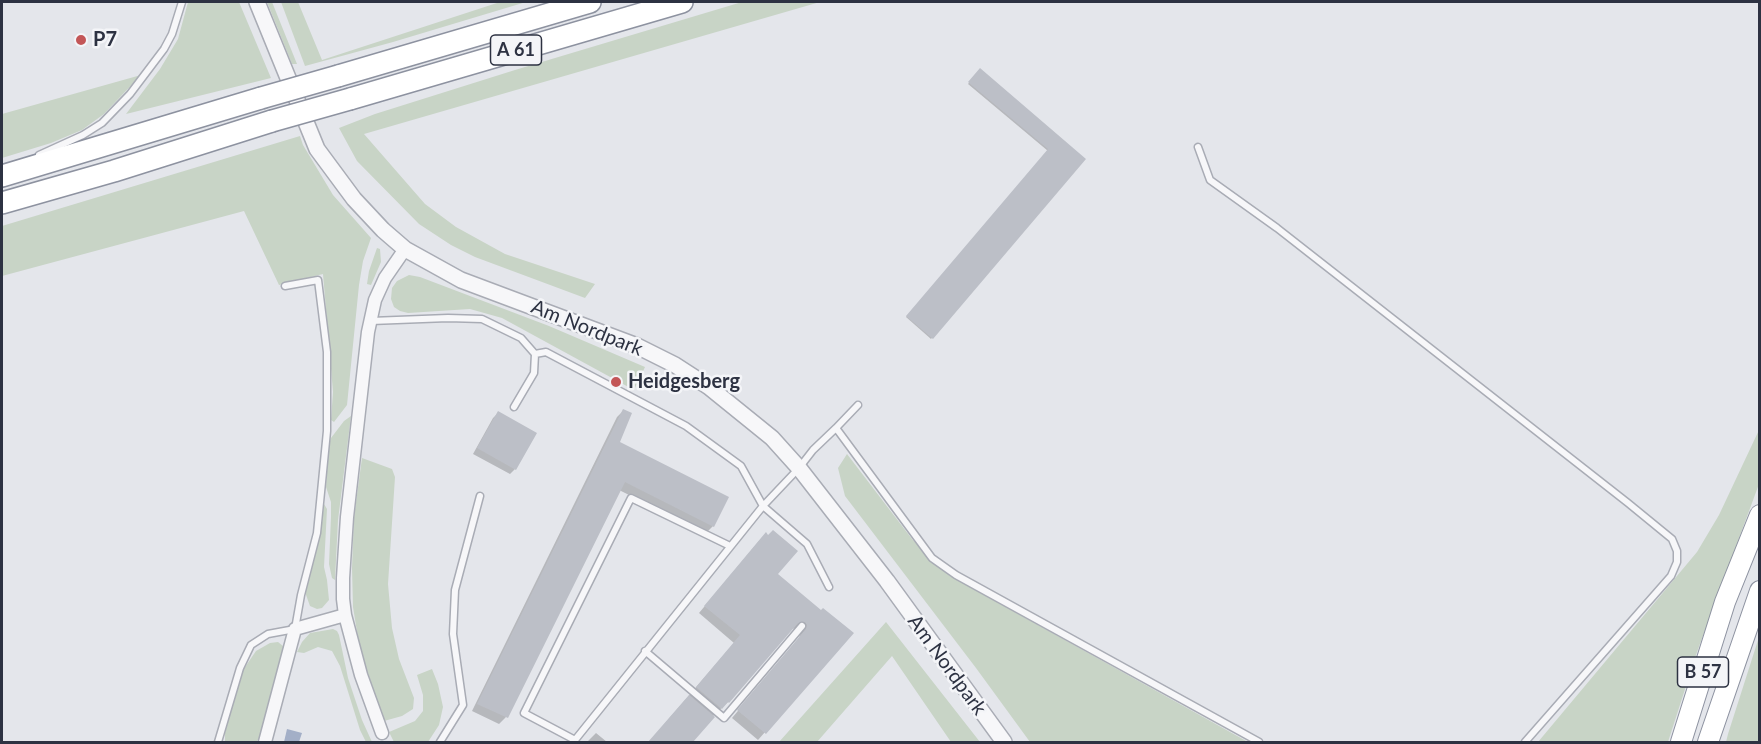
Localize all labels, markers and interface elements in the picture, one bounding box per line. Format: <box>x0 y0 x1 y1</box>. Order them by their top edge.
place label: P7 <box>93 28 117 52</box>
marker: P7 <box>74 33 88 47</box>
road number: A 61 <box>490 35 542 65</box>
street label: Am Nordpark <box>528 295 646 361</box>
place label: Heidgesberg <box>628 370 740 394</box>
marker: Heidgesberg <box>609 375 623 389</box>
street label: Am Nordpark <box>903 610 991 720</box>
road number: B 57 <box>1678 657 1728 687</box>

